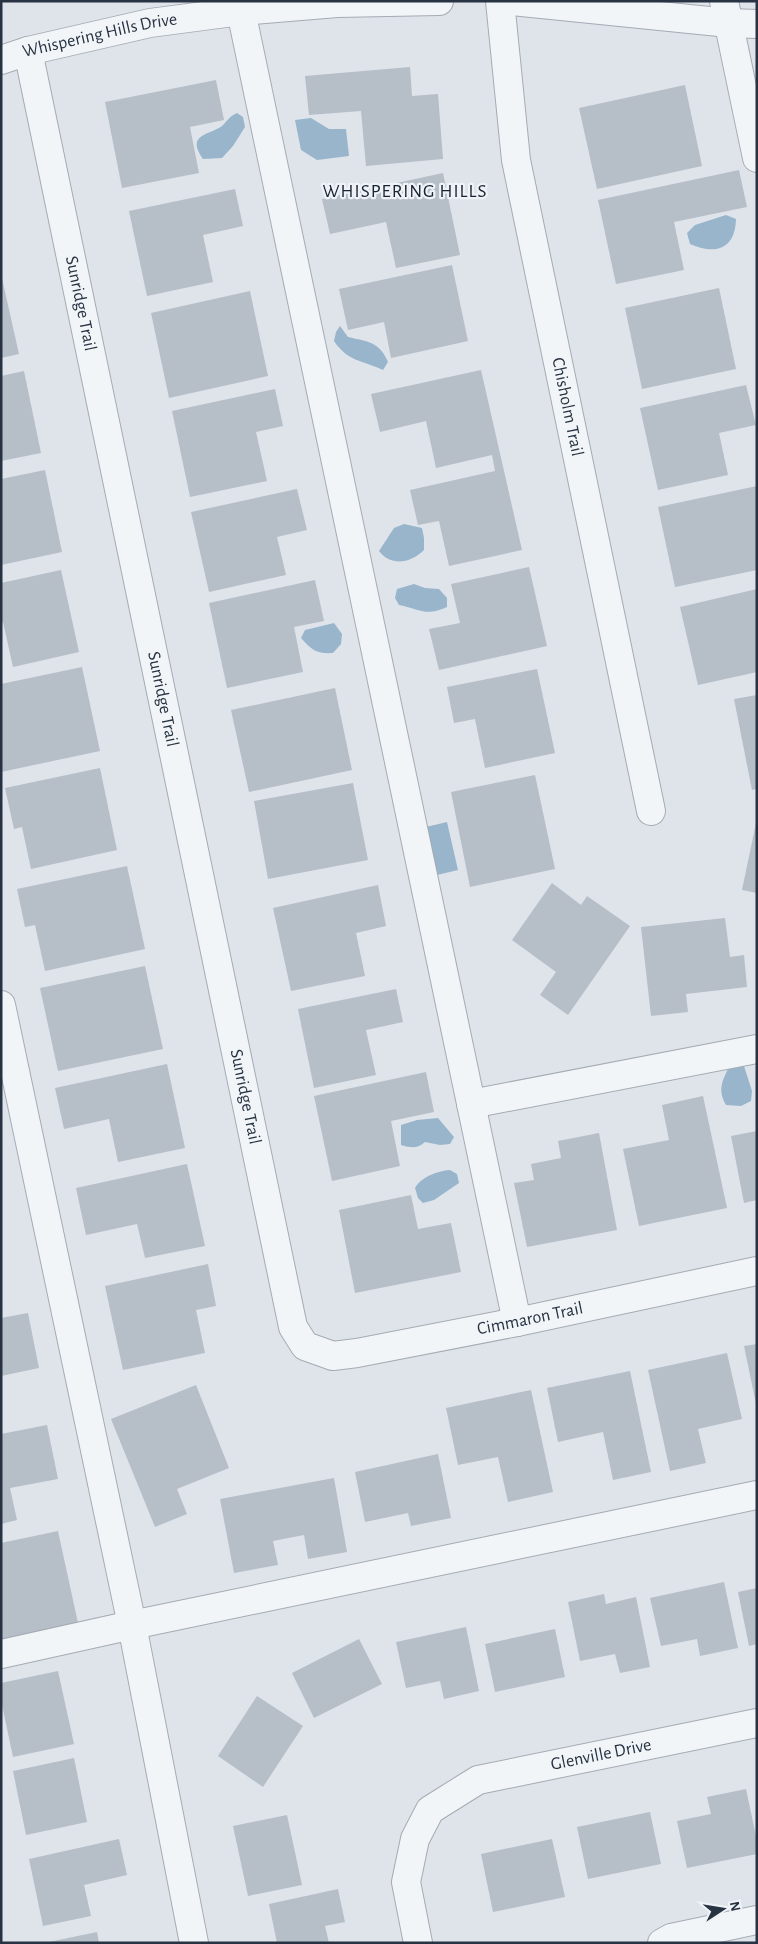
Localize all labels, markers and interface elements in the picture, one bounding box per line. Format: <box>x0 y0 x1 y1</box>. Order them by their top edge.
street label: Whispering Hills Drive <box>21 11 178 61</box>
district label: WHISPERING HILLS <box>323 182 487 201</box>
street label: Sunridge Trail <box>62 254 99 353</box>
street label: Chisholm Trail <box>548 356 586 458</box>
street label: Sunridge Trail <box>144 650 181 748</box>
street label: Sunridge Trail <box>227 1048 264 1146</box>
street label: Cimmaron Trail <box>476 1299 585 1339</box>
street label: Glenville Drive <box>549 1736 653 1774</box>
north arrow <box>698 1884 748 1934</box>
text: N <box>727 1900 743 1913</box>

